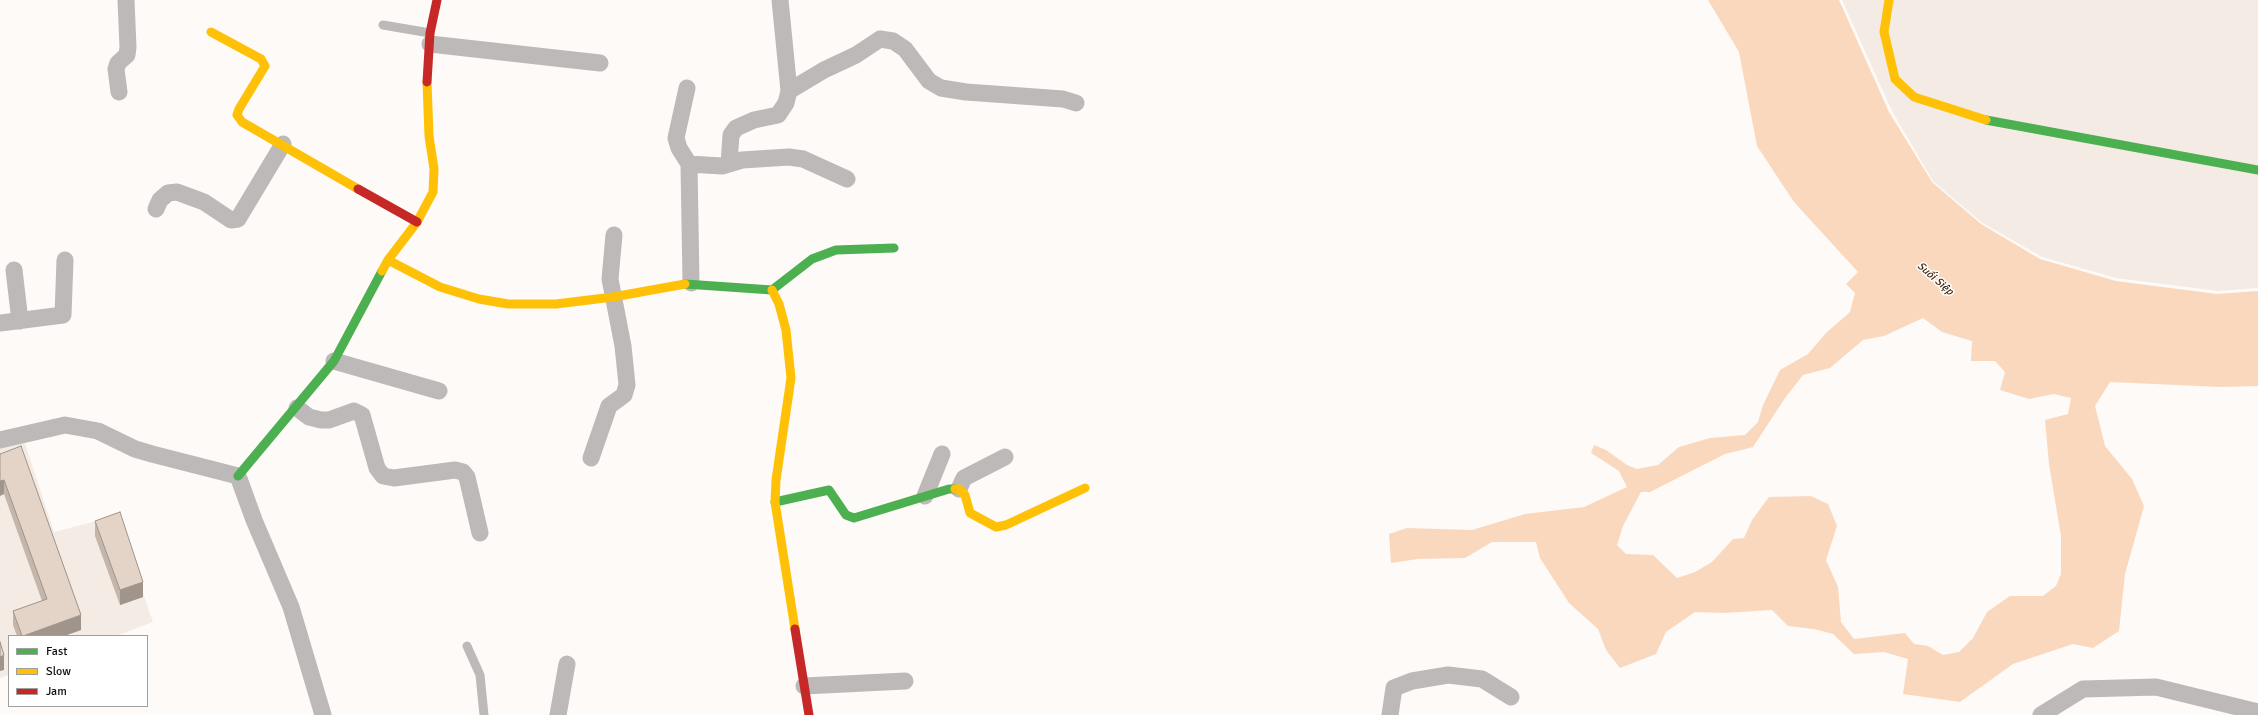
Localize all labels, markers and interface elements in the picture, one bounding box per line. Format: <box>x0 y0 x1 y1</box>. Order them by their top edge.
water label: Suối Siệp <box>1914 260 1956 298</box>
legend <box>8 635 148 707</box>
text: Fast <box>46 644 67 659</box>
text: Slow <box>46 664 71 679</box>
text: Jam <box>46 684 67 699</box>

